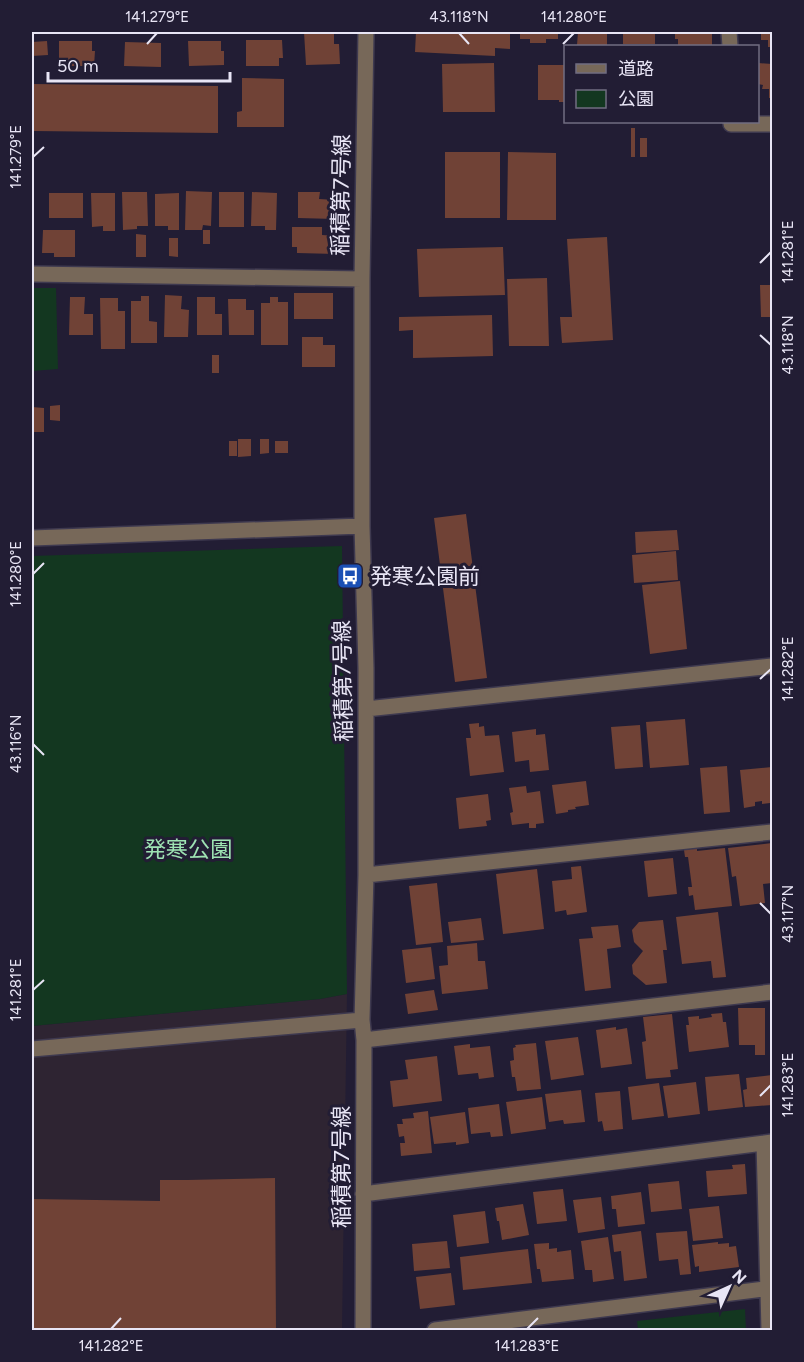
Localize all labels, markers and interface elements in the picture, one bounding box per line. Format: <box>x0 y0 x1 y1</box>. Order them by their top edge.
text: 141.279°E <box>125 8 189 26</box>
text: 43.118°N <box>429 8 489 26</box>
text: 141.280°E <box>541 8 607 26</box>
scale bar <box>48 45 230 83</box>
legend <box>564 45 759 123</box>
text: 50 m <box>57 55 99 77</box>
text: 道路 <box>618 58 654 80</box>
text: 公園 <box>618 88 654 110</box>
text: 141.279°E <box>7 125 25 189</box>
street label: 稲積第7号線 <box>326 134 356 256</box>
text: 141.281°E <box>779 220 797 284</box>
text: 43.118°N <box>779 315 797 375</box>
text: 141.280°E <box>7 541 25 607</box>
bus stop icon: 発寒公園前 <box>335 561 365 591</box>
place label: 発寒公園前 <box>370 563 480 590</box>
street label: 稲積第7号線 <box>328 620 358 742</box>
text: 141.282°E <box>779 636 797 702</box>
text: 43.116°N <box>7 715 25 773</box>
park label: 発寒公園 <box>144 836 232 863</box>
text: 43.117°N <box>779 885 797 943</box>
text: 141.281°E <box>7 958 25 1022</box>
text: 141.283°E <box>779 1053 797 1118</box>
street label: 稲積第7号線 <box>328 1106 355 1228</box>
north arrow <box>699 1257 759 1317</box>
text: N <box>728 1266 750 1288</box>
text: 141.282°E <box>78 1337 144 1355</box>
text: 141.283°E <box>495 1337 560 1355</box>

